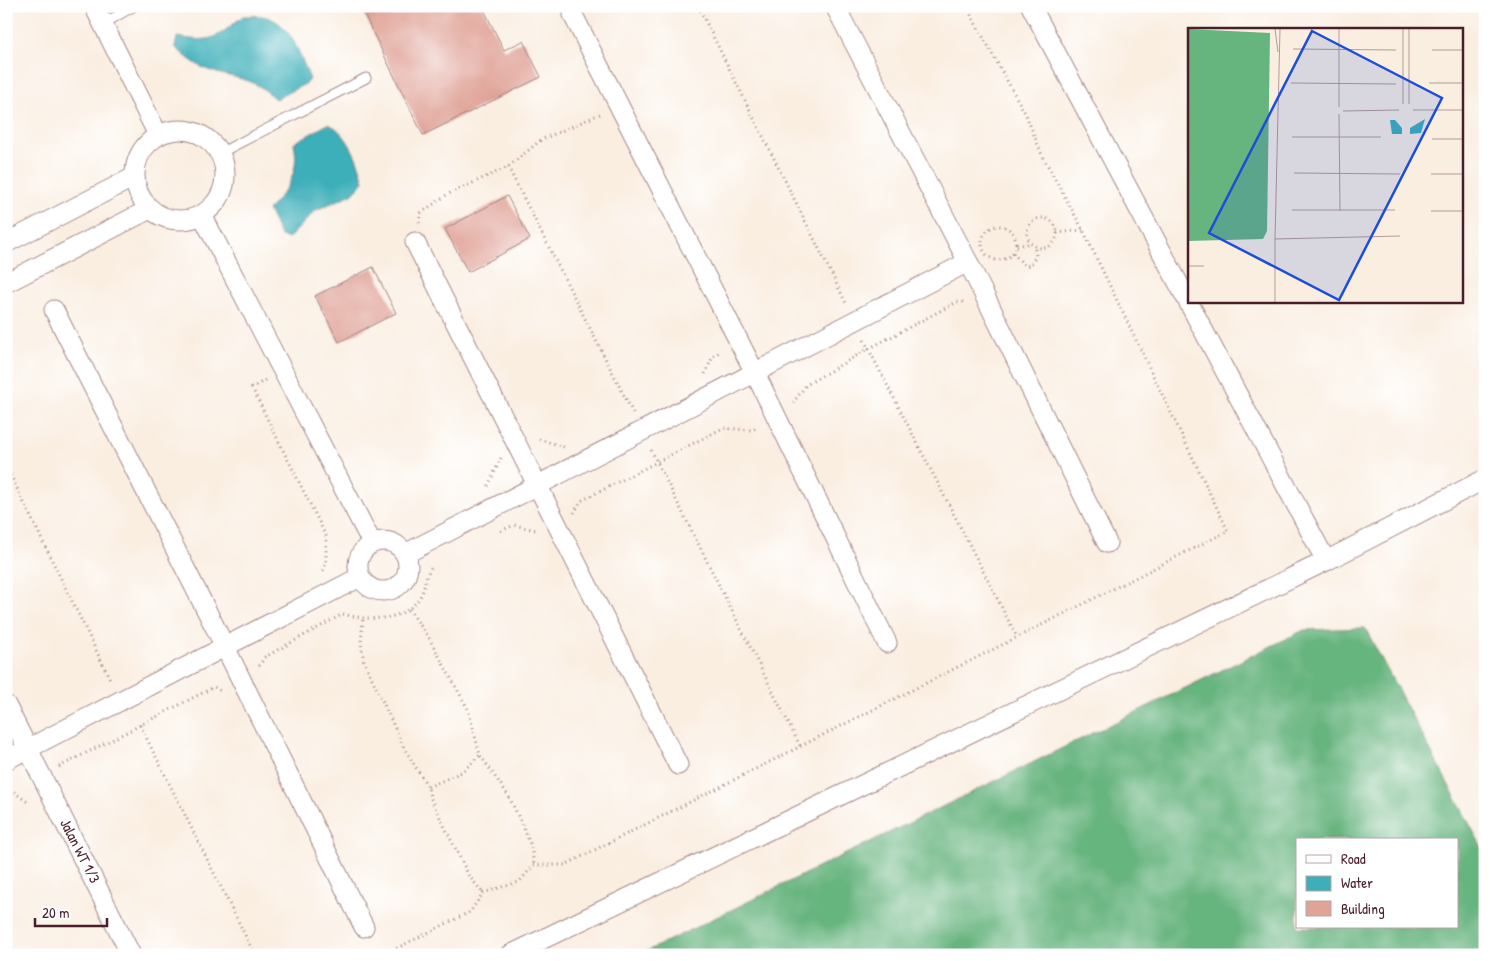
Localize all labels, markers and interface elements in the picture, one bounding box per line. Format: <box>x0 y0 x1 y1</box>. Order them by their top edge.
inset map <box>1188 28 1464 302</box>
street label: Jalan WT 1/3 <box>55 815 106 887</box>
legend <box>1296 838 1458 928</box>
text: Road <box>1341 848 1366 869</box>
text: Water <box>1341 872 1373 893</box>
scale bar <box>35 896 108 928</box>
text: Building <box>1341 898 1385 919</box>
text: 20 m <box>42 902 69 923</box>

